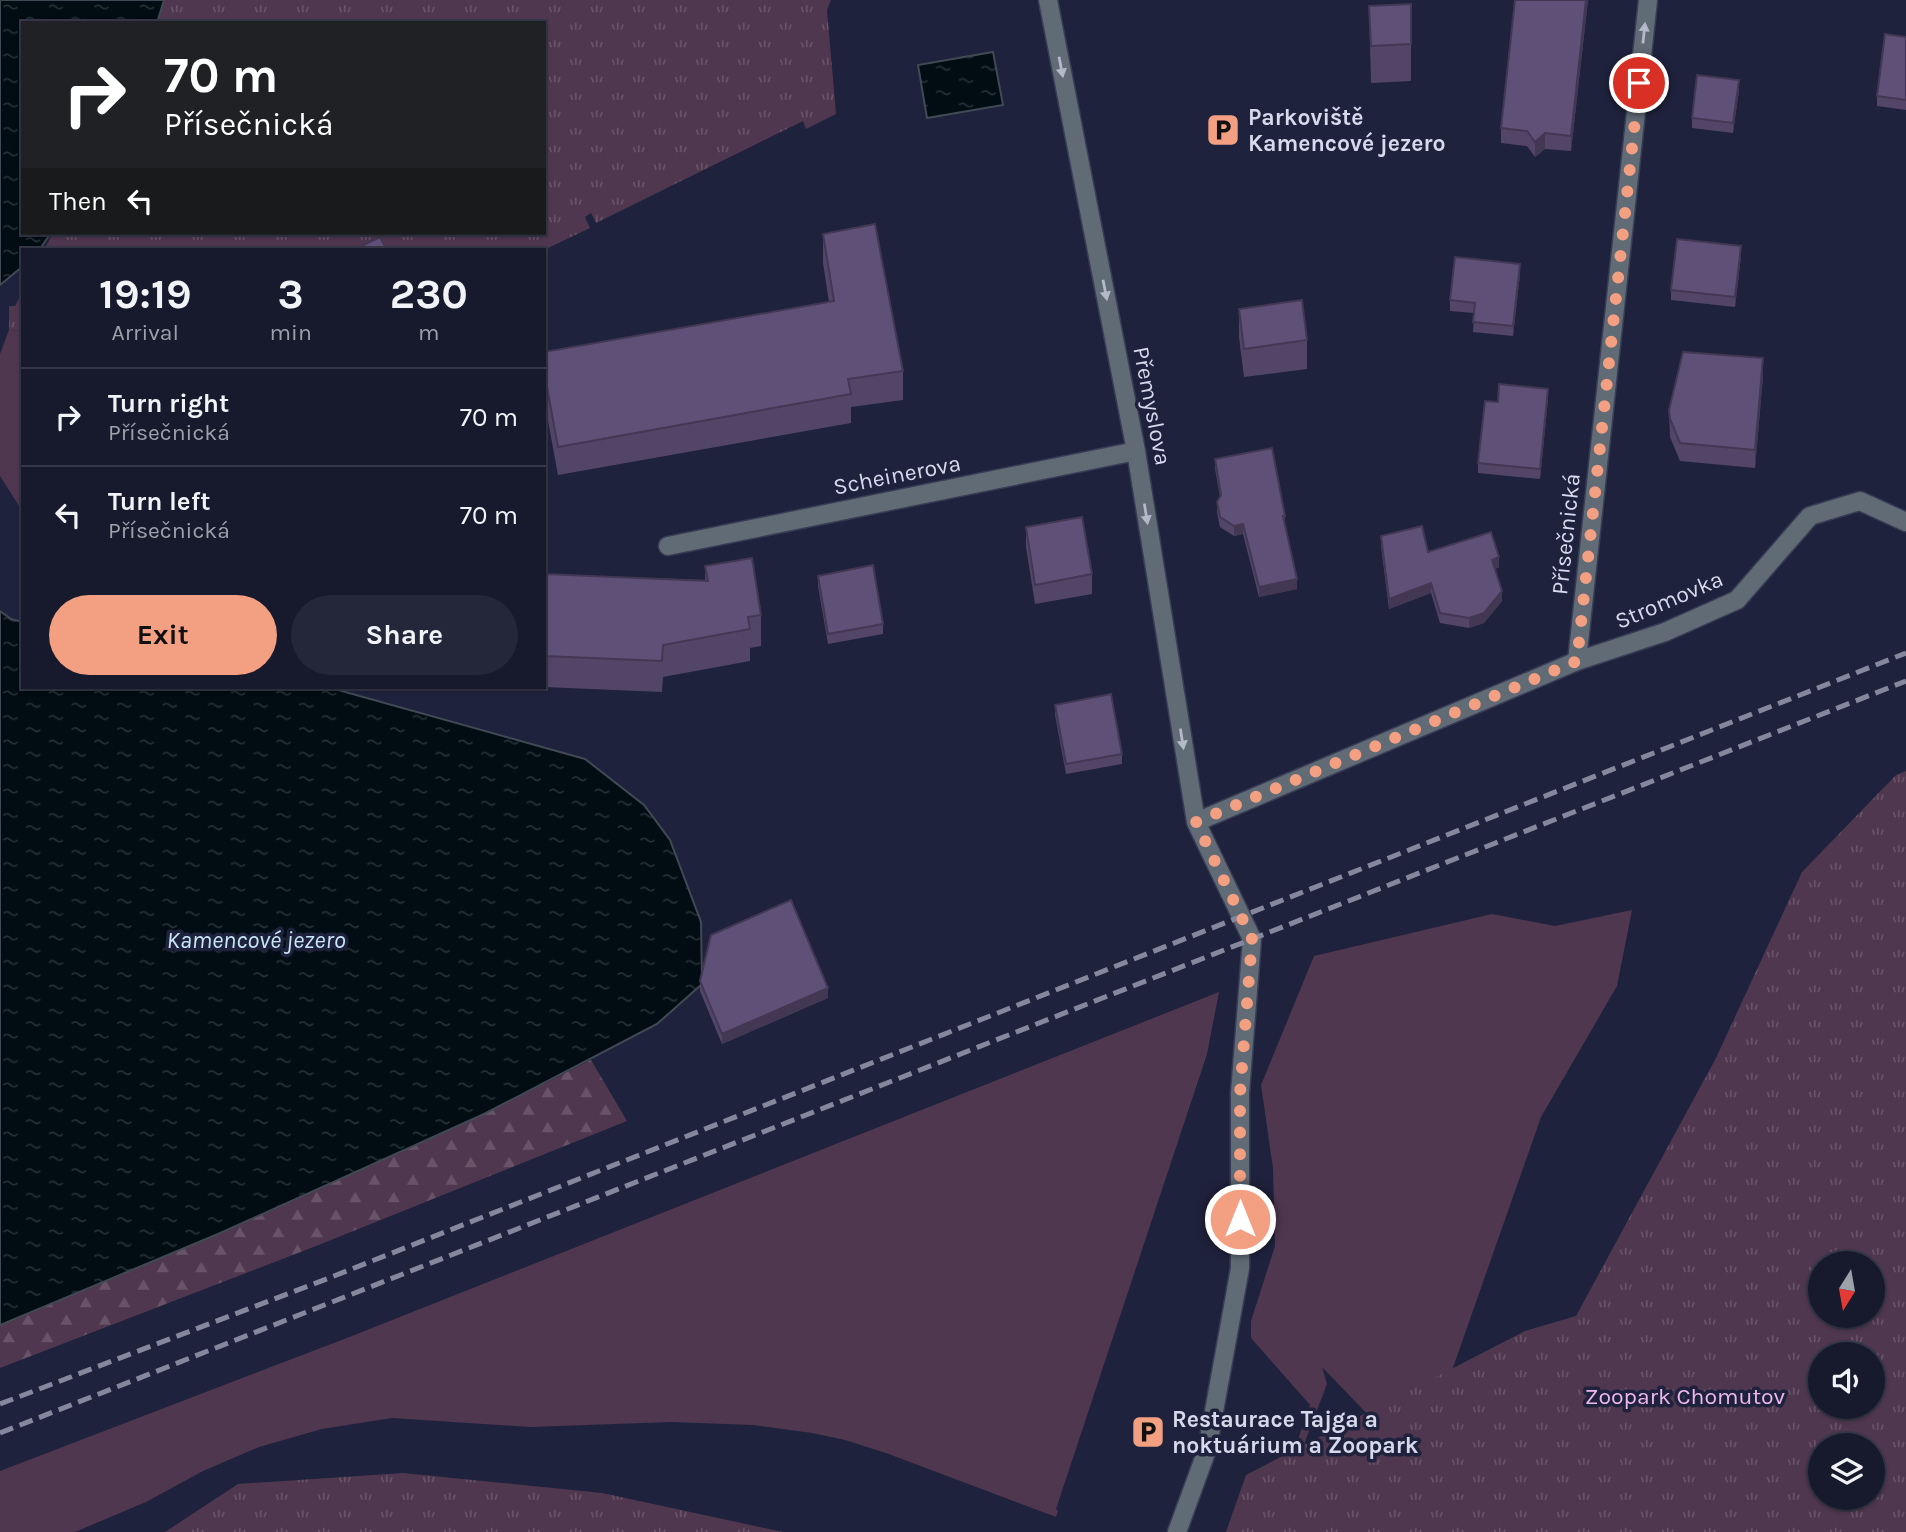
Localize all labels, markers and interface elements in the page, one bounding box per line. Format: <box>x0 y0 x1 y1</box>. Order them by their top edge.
one-way arrow <box>1639 22 1650 44</box>
text: 70 m <box>164 47 278 104</box>
icon: right <box>49 49 140 140</box>
pin <box>1609 53 1669 113</box>
one-way arrow <box>1056 56 1067 78</box>
icon: arrive <box>1620 64 1658 102</box>
place label: Parkoviště Kamencové jezero <box>1248 104 1446 157</box>
text: Přísečnická <box>164 106 334 143</box>
parking icon: Parkoviště Kamencové jezero <box>1204 111 1242 149</box>
icon: left <box>121 182 159 220</box>
text: Then <box>49 186 107 217</box>
text: 19:19 <box>99 269 192 319</box>
text: 3 <box>278 269 304 319</box>
text: 230 <box>390 269 468 319</box>
one-way arrow <box>1099 279 1110 301</box>
text: Arrival <box>112 319 179 346</box>
text: min <box>270 319 312 346</box>
text: m <box>418 319 440 346</box>
street label: Přemyslova <box>1127 344 1177 468</box>
text: Turn right <box>108 388 229 419</box>
icon: right <box>49 398 87 436</box>
text: 70 m <box>460 402 518 433</box>
text: Přísečnická <box>108 419 230 446</box>
street label: Scheinerova <box>831 449 963 501</box>
street label: Přísečnická <box>1546 472 1586 596</box>
text: Turn left <box>108 486 210 517</box>
icon: left <box>49 496 87 534</box>
text: 70 m <box>460 500 518 531</box>
one-way arrow <box>1141 503 1152 525</box>
text: Přísečnická <box>108 517 230 544</box>
street label: Stromovka <box>1611 565 1727 635</box>
button: Exit <box>49 595 277 675</box>
button: Share <box>291 595 518 675</box>
one-way arrow <box>1177 728 1188 750</box>
water label: Kamencové jezero <box>167 926 346 954</box>
position arrow <box>1203 1182 1277 1256</box>
north arrow <box>1808 1251 1885 1328</box>
map controls <box>1808 1251 1885 1510</box>
button: sound <box>1808 1342 1885 1419</box>
park label: Zoopark Chomutov <box>1585 1383 1786 1410</box>
place label: Restaurace Tajga a noktuárium a Zoopark <box>1172 1406 1419 1459</box>
parking icon: Restaurace Tajga a noktuárium a Zoopark <box>1129 1413 1167 1451</box>
button: layers <box>1808 1433 1885 1510</box>

